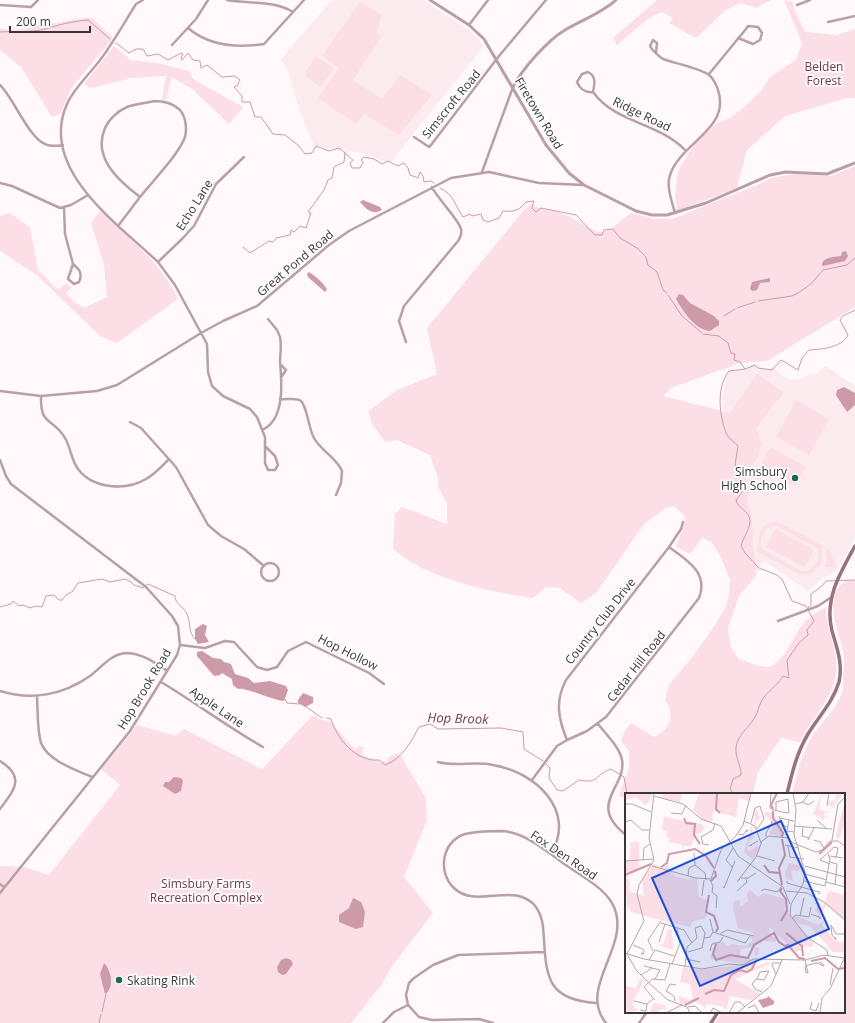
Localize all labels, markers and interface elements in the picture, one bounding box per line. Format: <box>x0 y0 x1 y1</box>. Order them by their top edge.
scale bar <box>10 8 90 34</box>
text: 200 m <box>16 13 51 30</box>
park label: Belden Forest <box>805 58 843 89</box>
street label: Simscroft Road <box>418 66 484 142</box>
street label: Firetown Road <box>511 74 567 152</box>
street label: Ridge Road <box>610 93 674 135</box>
street label: Echo Lane <box>172 176 216 234</box>
street label: Great Pond Road <box>253 226 337 300</box>
place label: Simsbury High School <box>721 463 788 494</box>
marker: Simsbury High School <box>790 473 800 483</box>
street label: Country Club Drive <box>561 574 639 668</box>
street label: Cedar Hill Road <box>603 627 669 705</box>
street label: Hop Hollow <box>315 630 382 675</box>
street label: Hop Brook Road <box>113 645 175 733</box>
street label: Apple Lane <box>186 683 248 732</box>
water label: Hop Brook <box>427 708 489 728</box>
inset map <box>625 793 845 1013</box>
street label: Fox Den Road <box>527 826 601 884</box>
park label: Simsbury Farms Recreation Complex <box>150 875 263 906</box>
place label: Skating Rink <box>127 972 196 989</box>
marker: Skating Rink <box>114 975 124 985</box>

